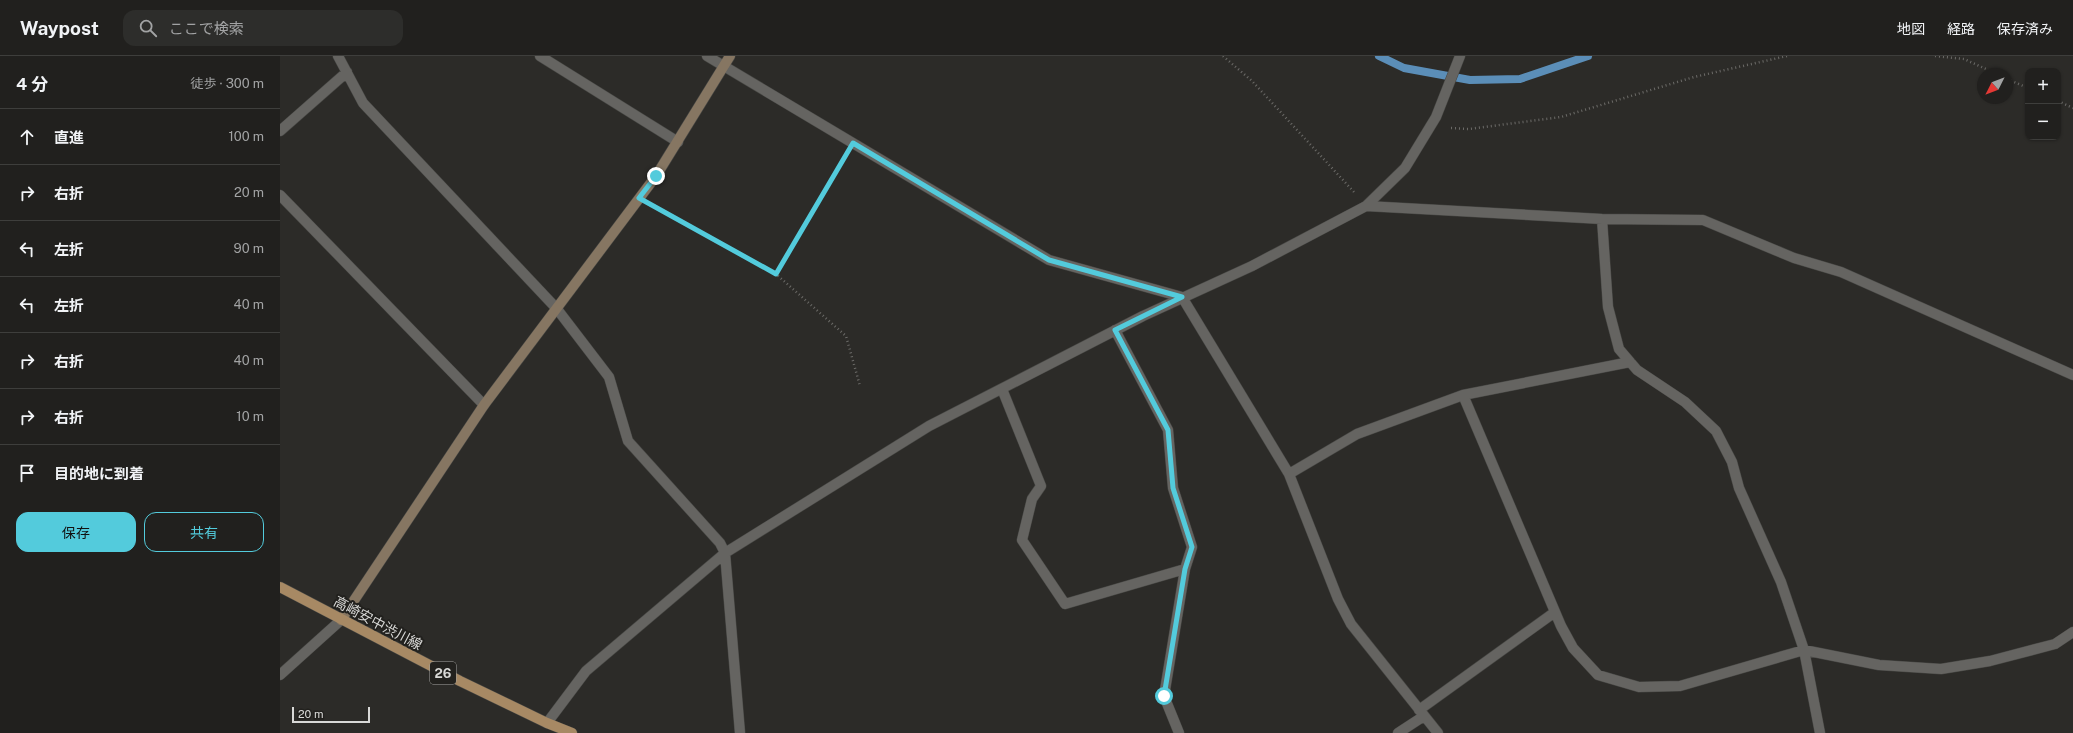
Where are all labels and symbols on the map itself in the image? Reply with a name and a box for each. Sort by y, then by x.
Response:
north arrow [1977,68,2013,104]
route end [647,167,665,185]
street label: 高崎安中渋川線 [331,593,425,653]
road number: 26 [430,662,456,684]
route start [1155,687,1173,705]
scale bar [292,705,370,724]

